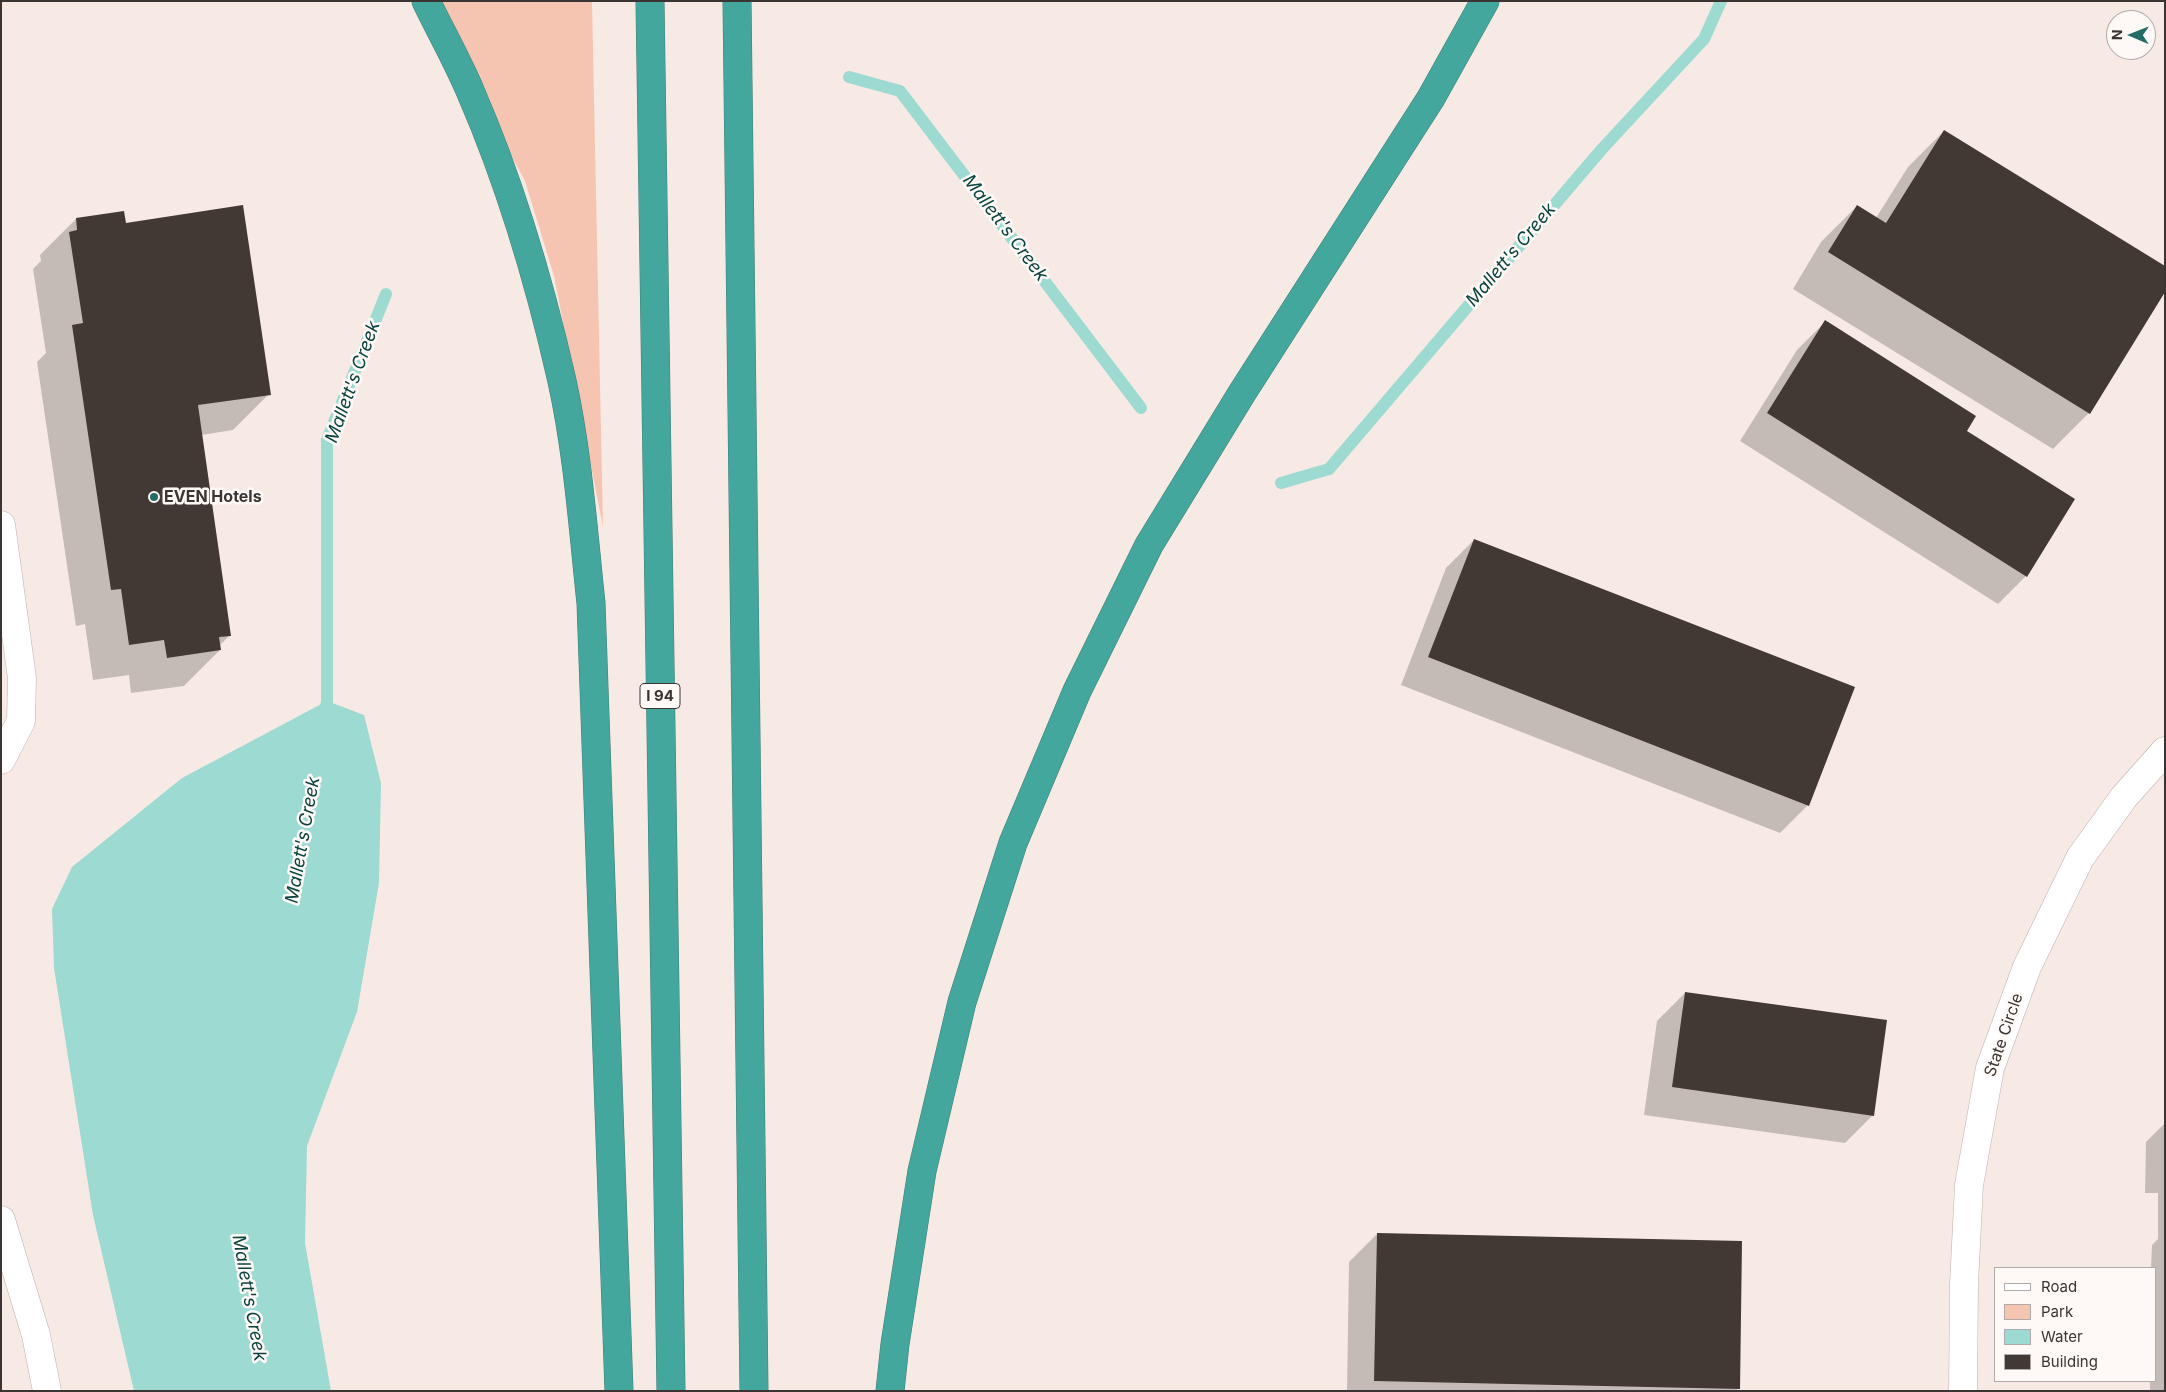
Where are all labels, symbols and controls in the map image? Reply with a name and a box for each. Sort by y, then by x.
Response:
north arrow [2106,10,2156,60]
text: N [2108,29,2125,40]
water label: Mallett's Creek [958,170,1052,286]
water label: Mallett's Creek [1462,199,1560,311]
water label: Mallett's Creek [321,318,385,446]
place label: EVEN Hotels [164,487,262,507]
marker: EVEN Hotels [148,491,160,503]
road number: I 94 [640,684,680,708]
water label: Mallett's Creek [281,775,325,905]
street label: State Circle [1981,991,2027,1079]
water label: Mallett's Creek [227,1233,271,1363]
legend [1994,1267,2156,1382]
text: Road [2041,1277,2077,1296]
text: Park [2041,1302,2073,1321]
text: Water [2041,1327,2083,1346]
text: Building [2041,1352,2098,1371]

